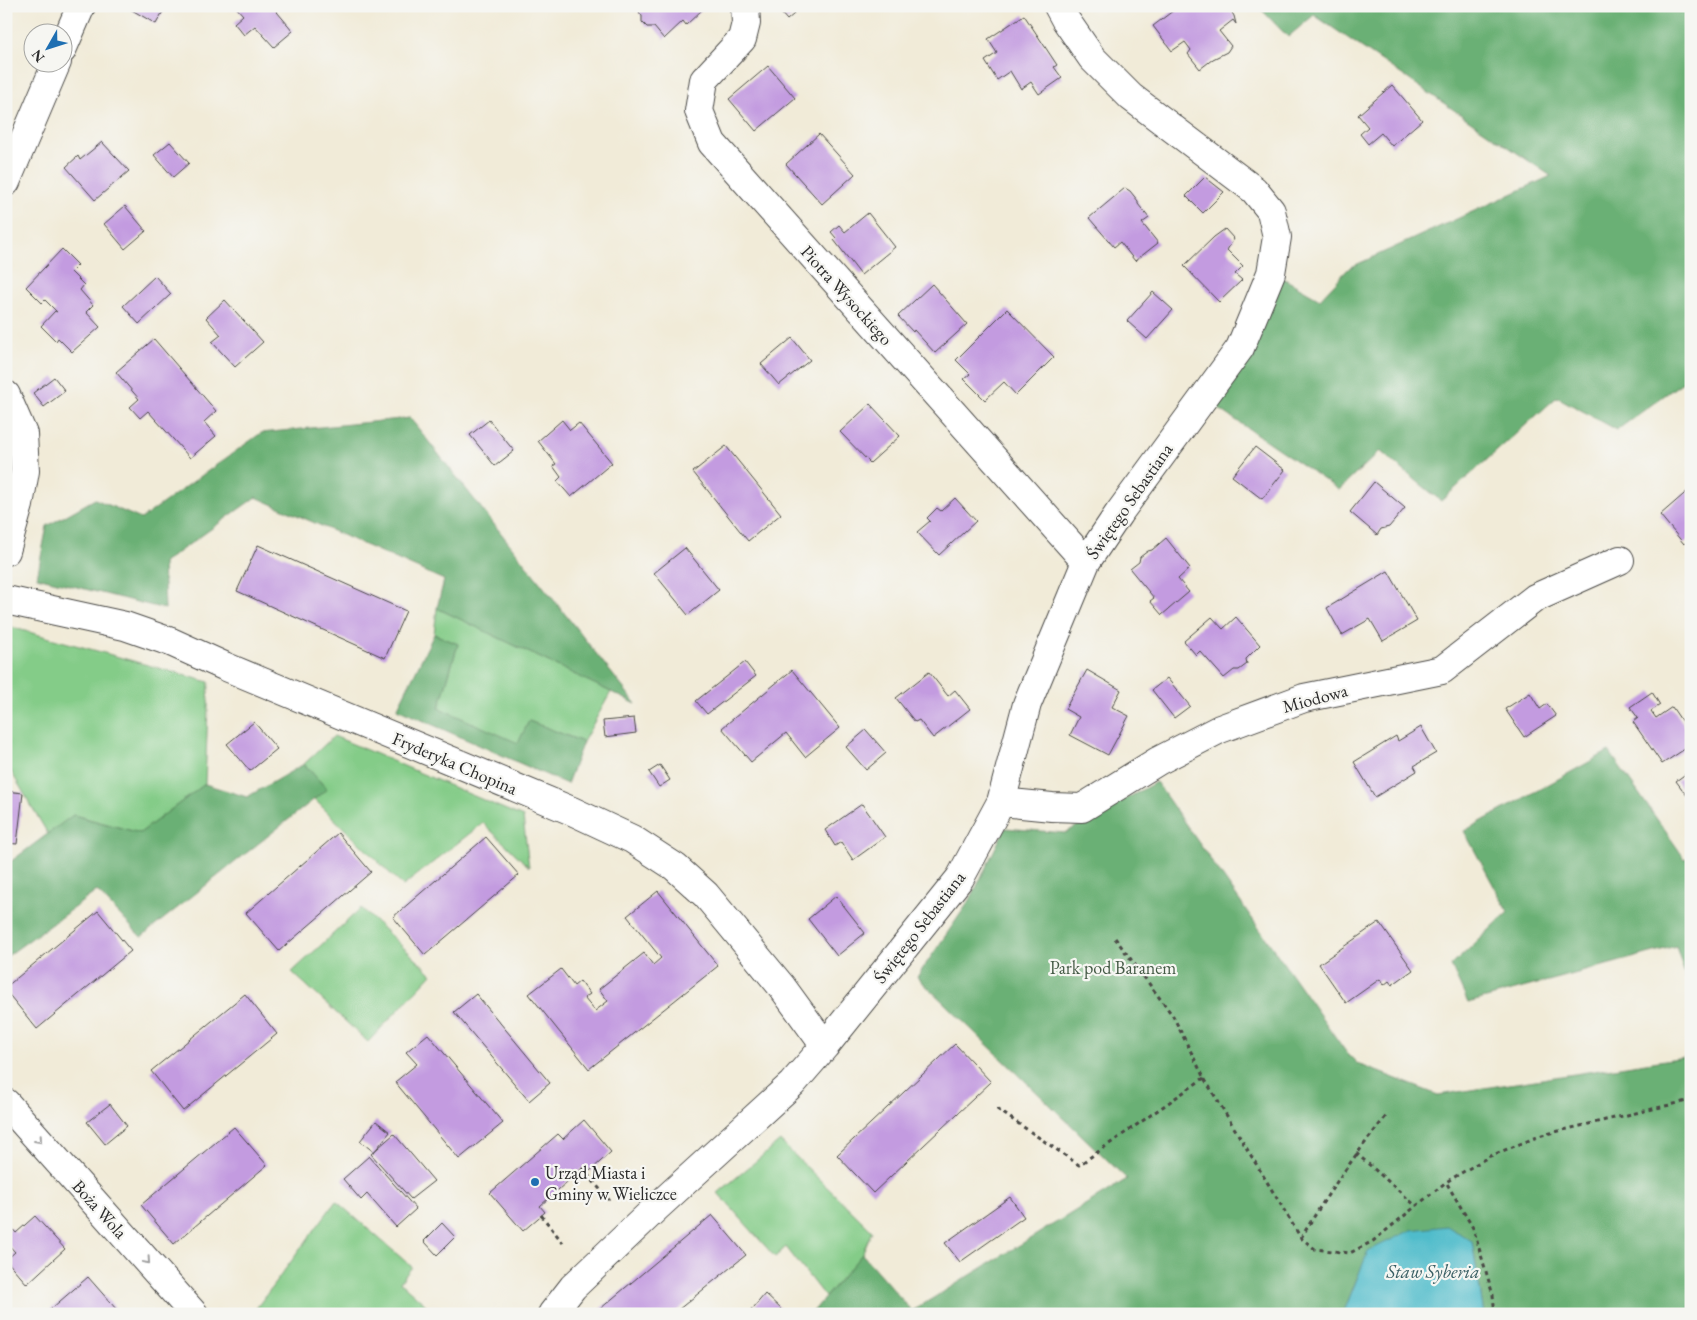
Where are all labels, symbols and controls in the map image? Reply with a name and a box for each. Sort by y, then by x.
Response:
north arrow [22,22,72,72]
text: N [27,46,48,66]
street label: Piotra Wysockiego [796,240,898,350]
street label: Świętego Sebastiana [1081,438,1178,563]
street label: Miodowa [1280,678,1351,718]
street label: Fryderyka Chopina [389,726,522,800]
street label: Świętego Sebastiana [868,866,971,988]
park label: Park pod Baranem [1050,956,1176,979]
one-way arrow [33,1134,41,1143]
place label: Urząd Miasta i Gminy w Wieliczce [545,1161,677,1205]
street label: Boża Wola [67,1175,133,1244]
marker: Urząd Miasta i Gminy w Wieliczce [529,1176,541,1188]
one-way arrow [141,1256,150,1265]
water label: Staw Syberia [1385,1259,1480,1284]

